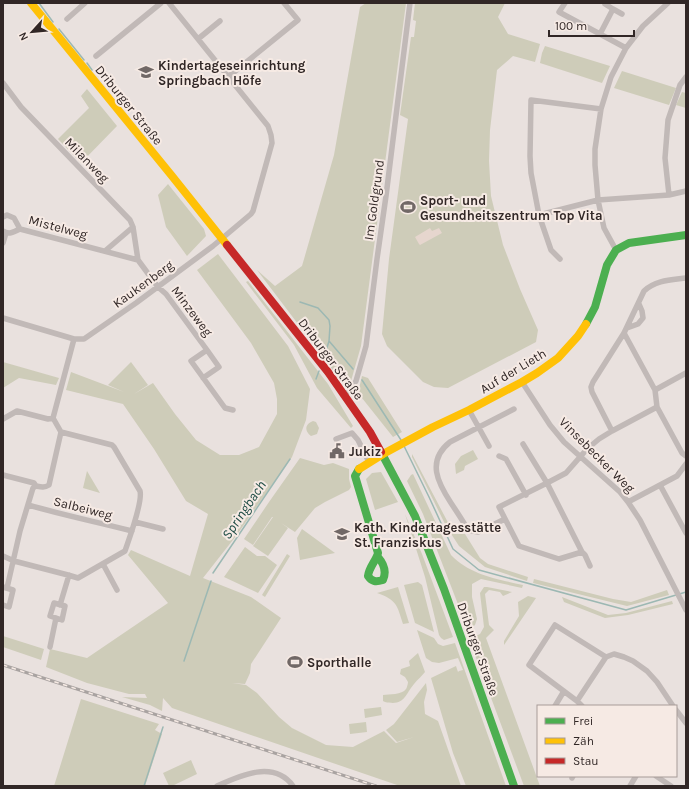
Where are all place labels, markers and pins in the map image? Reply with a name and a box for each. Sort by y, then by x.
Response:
place label: Kindertageseinrichtung Springbach Höfe [158,58,306,88]
school or university icon: Kindertageseinrichtung Springbach Höfe [137,63,155,81]
place label: Sport- und Gesundheitszentrum Top Vita [420,193,603,223]
sports icon: Sport- und Gesundheitszentrum Top Vita [399,198,417,216]
public building icon: Jukiz [328,442,346,460]
place label: Jukiz [349,444,381,459]
place label: Kath. Kindertagesstätte St. Franziskus [354,520,501,550]
school or university icon: Kath. Kindertagesstätte St. Franziskus [333,525,351,543]
sports icon: Sporthalle [286,653,304,671]
place label: Sporthalle [307,655,371,670]

